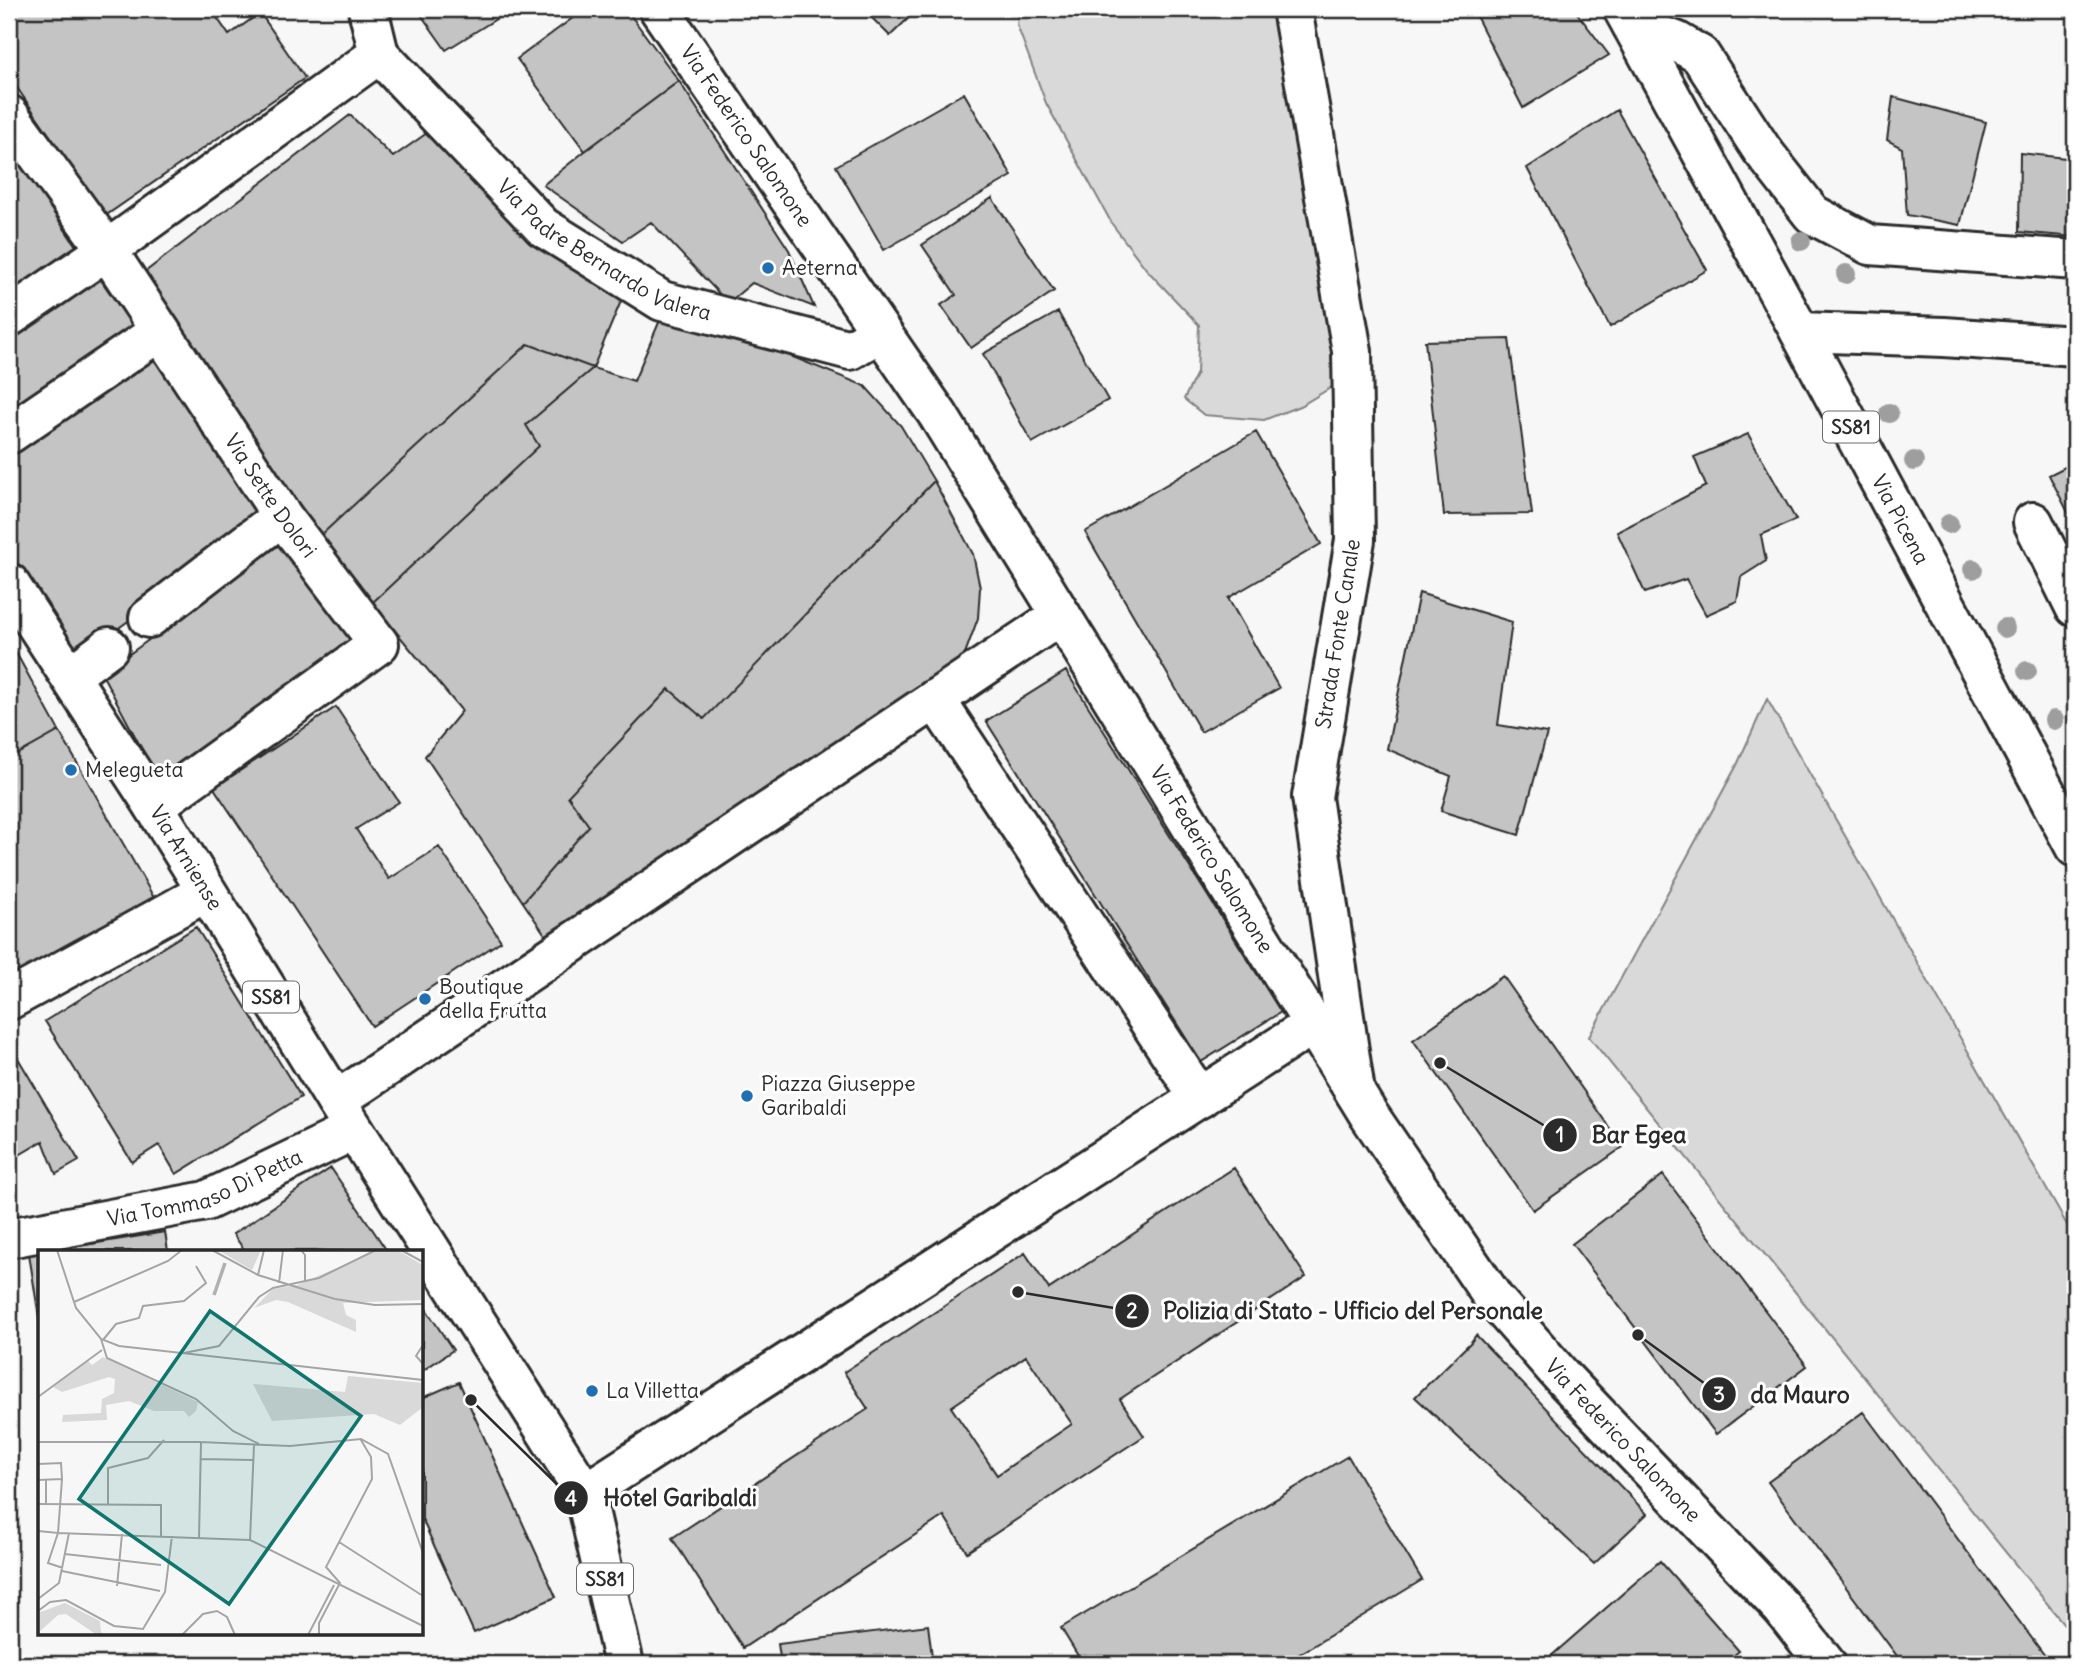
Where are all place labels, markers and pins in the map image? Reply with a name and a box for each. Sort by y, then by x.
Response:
place label: Aeterna [782,254,858,281]
marker: Aeterna [760,260,776,276]
place label: Melegueta [85,756,184,783]
marker: Melegueta [63,762,79,778]
place label: Boutique della Frutta [439,973,547,1024]
marker: Boutique della Frutta [417,991,433,1007]
place label: Piazza Giuseppe Garibaldi [761,1070,916,1121]
marker: Piazza Giuseppe Garibaldi [739,1088,755,1104]
callout: Bar Egea [1543,1113,1701,1157]
callout: Polizia di Stato - Ufficio del Personale [1114,1289,1557,1333]
callout: da Mauro [1701,1372,1864,1416]
place label: La Villetta [606,1377,699,1404]
marker: La Villetta [584,1383,600,1399]
callout: Hotel Garibaldi [554,1476,771,1520]

